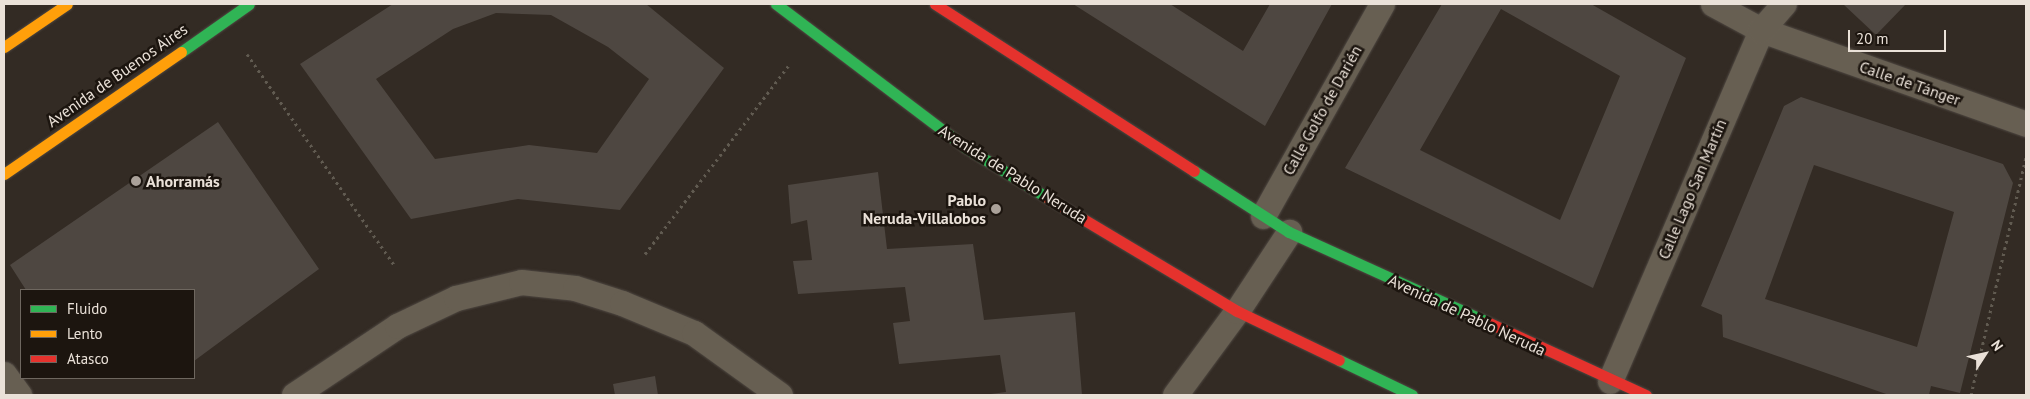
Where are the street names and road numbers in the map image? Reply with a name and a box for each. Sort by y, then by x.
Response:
street label: Avenida de Buenos Aires [43,19,191,131]
street label: Calle Golfo de Darién [1278,42,1366,178]
street label: Calle de Tánger [1857,57,1963,109]
street label: Calle Lago San Martín [1654,116,1730,262]
street label: Avenida de Pablo Neruda [935,120,1091,228]
street label: Avenida de Pablo Neruda [1385,270,1549,360]

